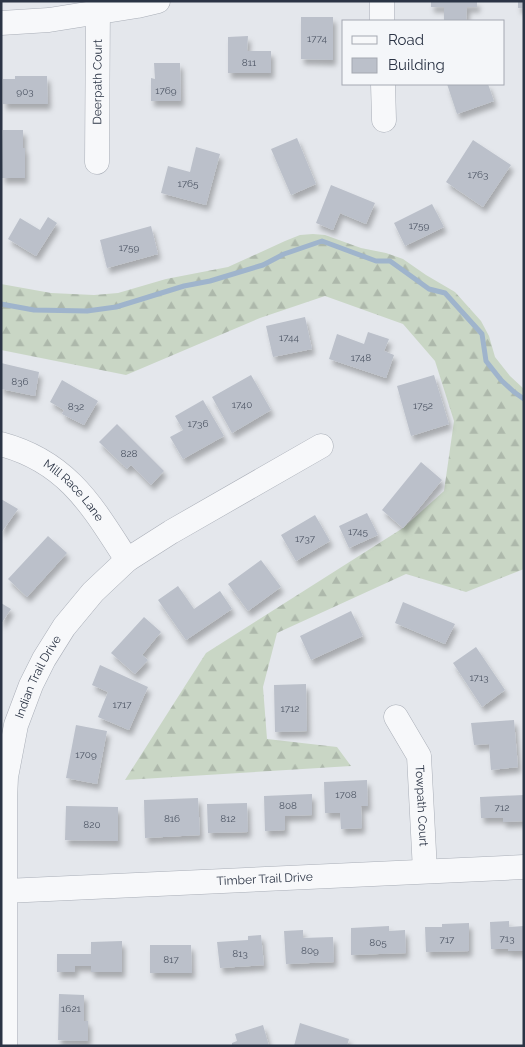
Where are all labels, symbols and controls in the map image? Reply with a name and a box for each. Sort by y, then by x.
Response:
legend [342,20,505,85]
text: Road [388,31,424,49]
house number: 1774 [307,33,327,44]
street label: Deerpath Court [90,39,105,125]
text: Building [388,56,445,74]
house number: 811 [242,57,257,68]
house number: 1769 [155,85,177,96]
house number: 903 [16,86,34,97]
house number: 1763 [468,169,488,180]
house number: 1765 [177,178,199,189]
house number: 1759 [409,220,430,231]
house number: 1759 [119,242,140,253]
house number: 1744 [279,332,300,343]
house number: 1748 [351,352,371,363]
house number: 836 [11,376,29,387]
house number: 1740 [232,399,252,410]
house number: 1752 [413,400,433,411]
house number: 832 [68,401,84,412]
house number: 1736 [188,418,208,429]
house number: 828 [120,448,138,459]
street label: Mill Race Lane [41,457,107,524]
house number: 1745 [348,526,369,537]
house number: 1737 [295,533,316,544]
street label: Indian Trail Drive [12,633,64,720]
house number: 1713 [469,672,489,683]
house number: 1717 [112,699,132,710]
house number: 1712 [280,703,300,714]
house number: 1709 [75,749,97,760]
street label: Towpath Court [412,765,431,847]
house number: 1708 [335,789,357,800]
house number: 808 [279,800,297,811]
house number: 712 [495,802,509,813]
house number: 816 [164,813,180,824]
house number: 812 [220,813,236,824]
house number: 820 [83,819,101,830]
street label: Timber Trail Drive [216,870,313,888]
house number: 713 [500,933,514,944]
house number: 717 [440,934,455,945]
house number: 805 [369,937,387,948]
house number: 809 [301,945,319,956]
house number: 813 [232,948,248,959]
house number: 817 [163,954,179,965]
house number: 1621 [61,1003,82,1014]

